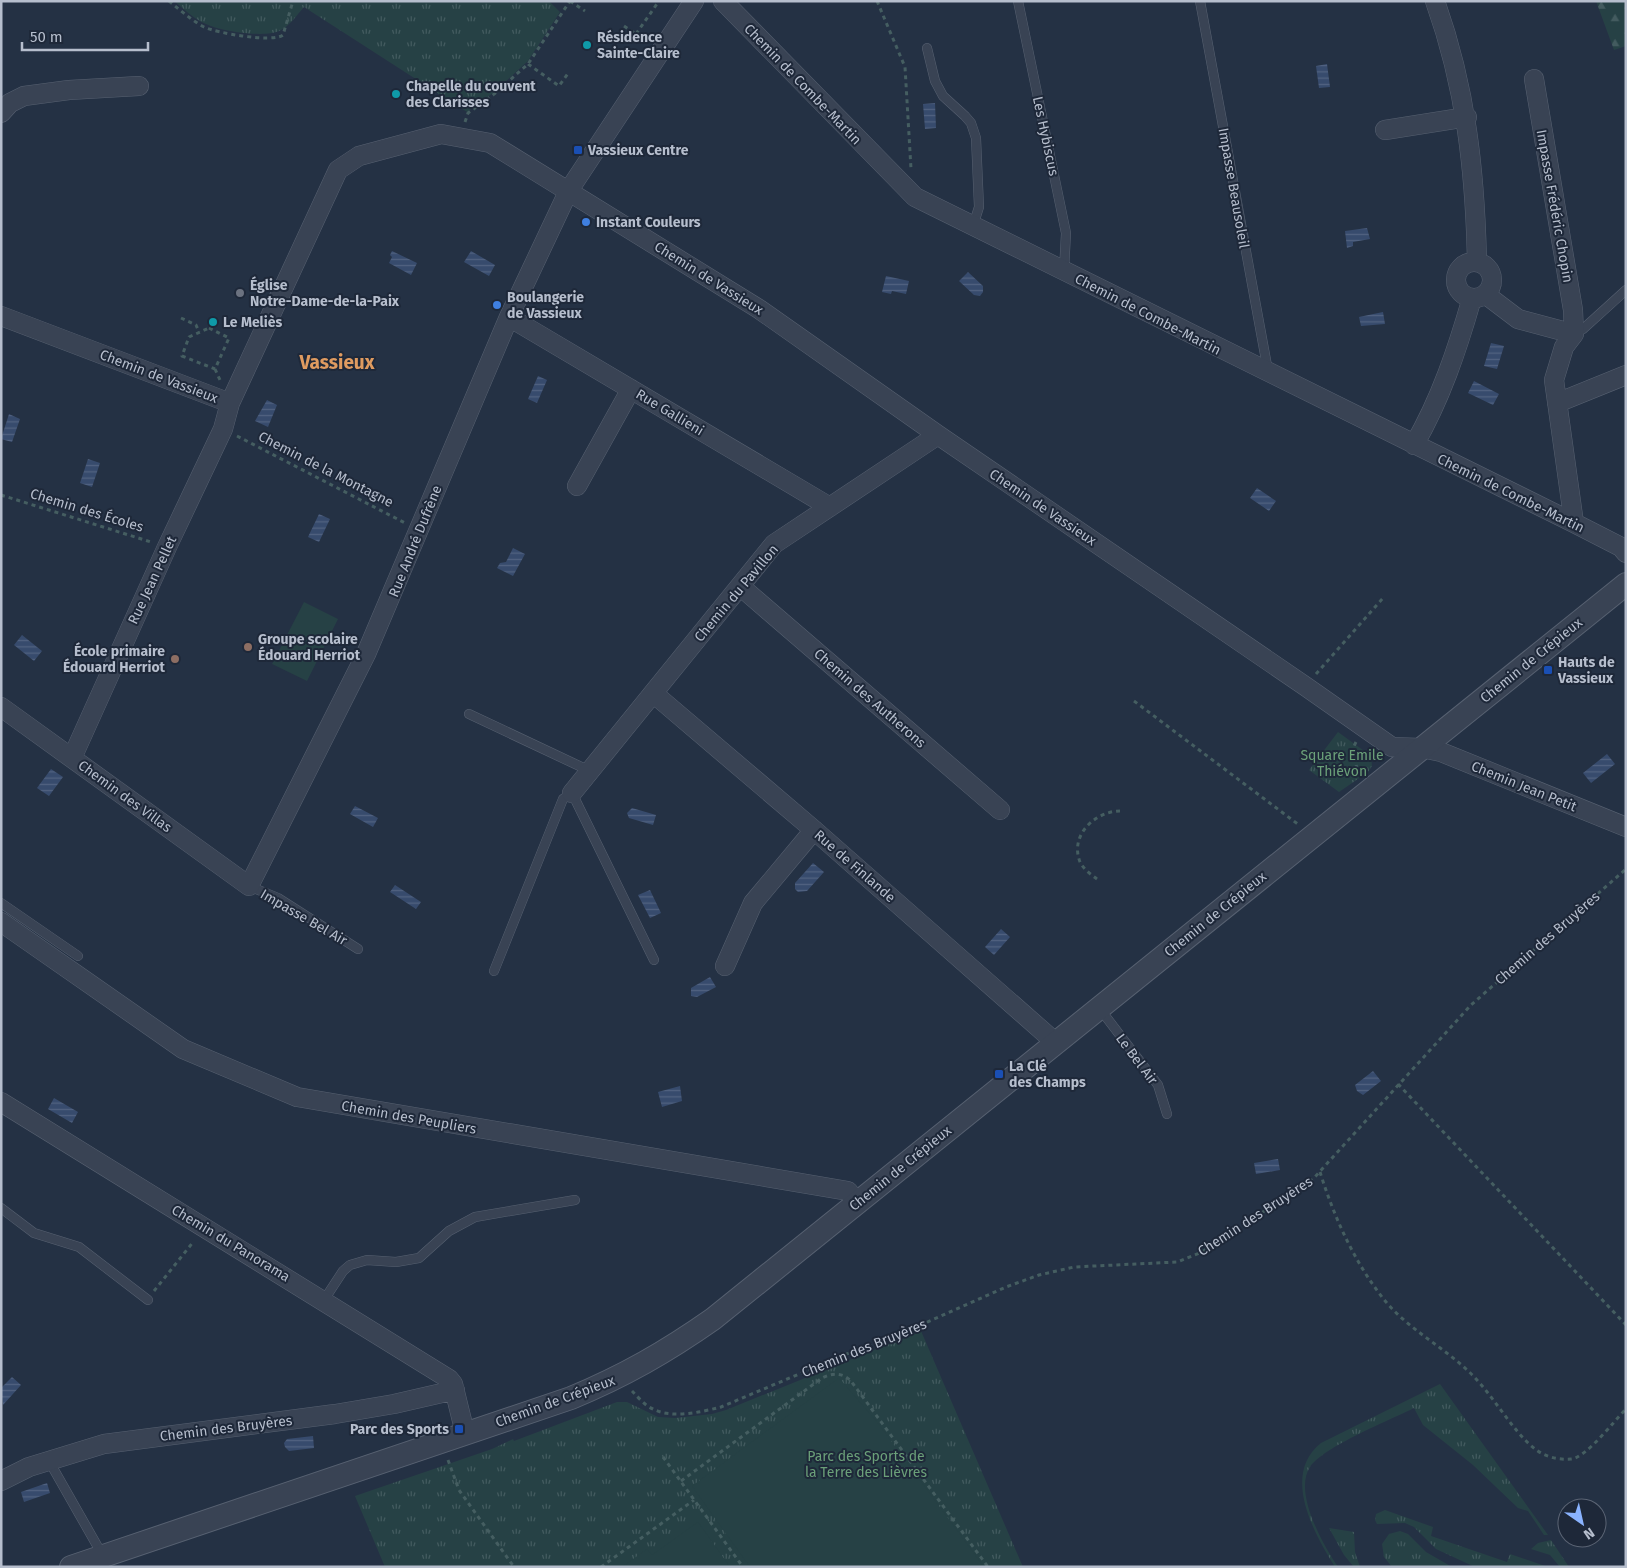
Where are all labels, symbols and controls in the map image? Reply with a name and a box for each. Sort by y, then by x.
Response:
scale bar [22,20,149,52]
street label: Chemin de Combe-Martin [740,20,865,148]
text: 50 m [30,28,63,46]
place label: Résidence Sainte-Claire [597,29,680,62]
marker: Résidence Sainte-Claire [581,39,593,51]
place label: Chapelle du couvent des Clarisses [406,78,536,111]
marker: Chapelle du couvent des Clarisses [390,88,402,100]
street label: Les Hybiscus [1029,95,1062,178]
street label: Impasse Beausoleil [1215,126,1252,250]
street label: Impasse Frédéric Chopin [1533,128,1576,284]
place label: Vassieux Centre [587,142,689,159]
marker: Vassieux Centre [572,144,584,156]
place label: Instant Couleurs [596,214,701,231]
marker: Instant Couleurs [580,216,592,228]
street label: Chemin de Vassieux [651,238,767,319]
street label: Chemin de Combe-Martin [1072,270,1224,359]
place label: Église Notre-Dame-de-la-Paix [250,276,400,310]
marker: Église Notre-Dame-de-la-Paix [234,287,246,299]
place label: Boulangerie de Vassieux [507,289,584,322]
marker: Boulangerie de Vassieux [491,299,503,311]
place label: Le Meliès [223,314,282,331]
marker: Le Meliès [207,316,219,328]
street label: Chemin de Vassieux [97,346,221,407]
district label: Vassieux [299,351,375,374]
street label: Rue Gallieni [633,386,707,439]
street label: Chemin de la Montagne [255,428,396,511]
street label: Chemin de Combe-Martin [1434,450,1587,536]
street label: Chemin de Vassieux [986,465,1100,550]
street label: Rue André Dufrène [385,483,446,600]
street label: Chemin des Écoles [28,484,146,536]
street label: Rue Jean Pellet [125,533,181,627]
street label: Chemin du Pavillon [691,541,782,645]
street label: Chemin de Crépieux [1477,614,1586,707]
place label: Groupe scolaire Édouard Herriot [258,631,361,664]
marker: Groupe scolaire Édouard Herriot [242,641,254,653]
place label: École primaire Édouard Herriot [63,642,166,676]
street label: Chemin des Autherons [810,645,929,752]
marker: École primaire Édouard Herriot [169,653,181,665]
place label: Hauts de Vassieux [1557,654,1615,687]
marker: Hauts de Vassieux [1542,664,1554,676]
park label: Square Emile Thiévon [1300,747,1384,780]
street label: Chemin des Villas [75,757,175,836]
street label: Chemin Jean Petit [1469,758,1580,816]
street label: Rue de Finlande [811,826,899,906]
street label: Chemin de Crépieux [1161,868,1270,961]
street label: Impasse Bel Air [257,886,351,949]
street label: Chemin des Bruyères [1491,888,1604,989]
street label: Le Bel Air [1112,1031,1162,1089]
place label: La Clé des Champs [1009,1058,1086,1091]
marker: La Clé des Champs [993,1068,1005,1080]
street label: Chemin des Peupliers [340,1097,478,1138]
street label: Chemin de Crépieux [846,1122,955,1215]
street label: Chemin des Bruyères [1195,1173,1316,1260]
street label: Chemin du Panorama [168,1201,293,1286]
street label: Chemin des Bruyères [799,1315,930,1381]
street label: Chemin de Crépieux [493,1372,618,1431]
street label: Chemin des Bruyères [159,1412,294,1445]
place label: Parc des Sports [350,1421,449,1438]
marker: Parc des Sports [453,1423,465,1435]
park label: Parc des Sports de la Terre des Lièvres [805,1448,927,1481]
north arrow [1557,1498,1607,1548]
text: N [1580,1524,1598,1543]

